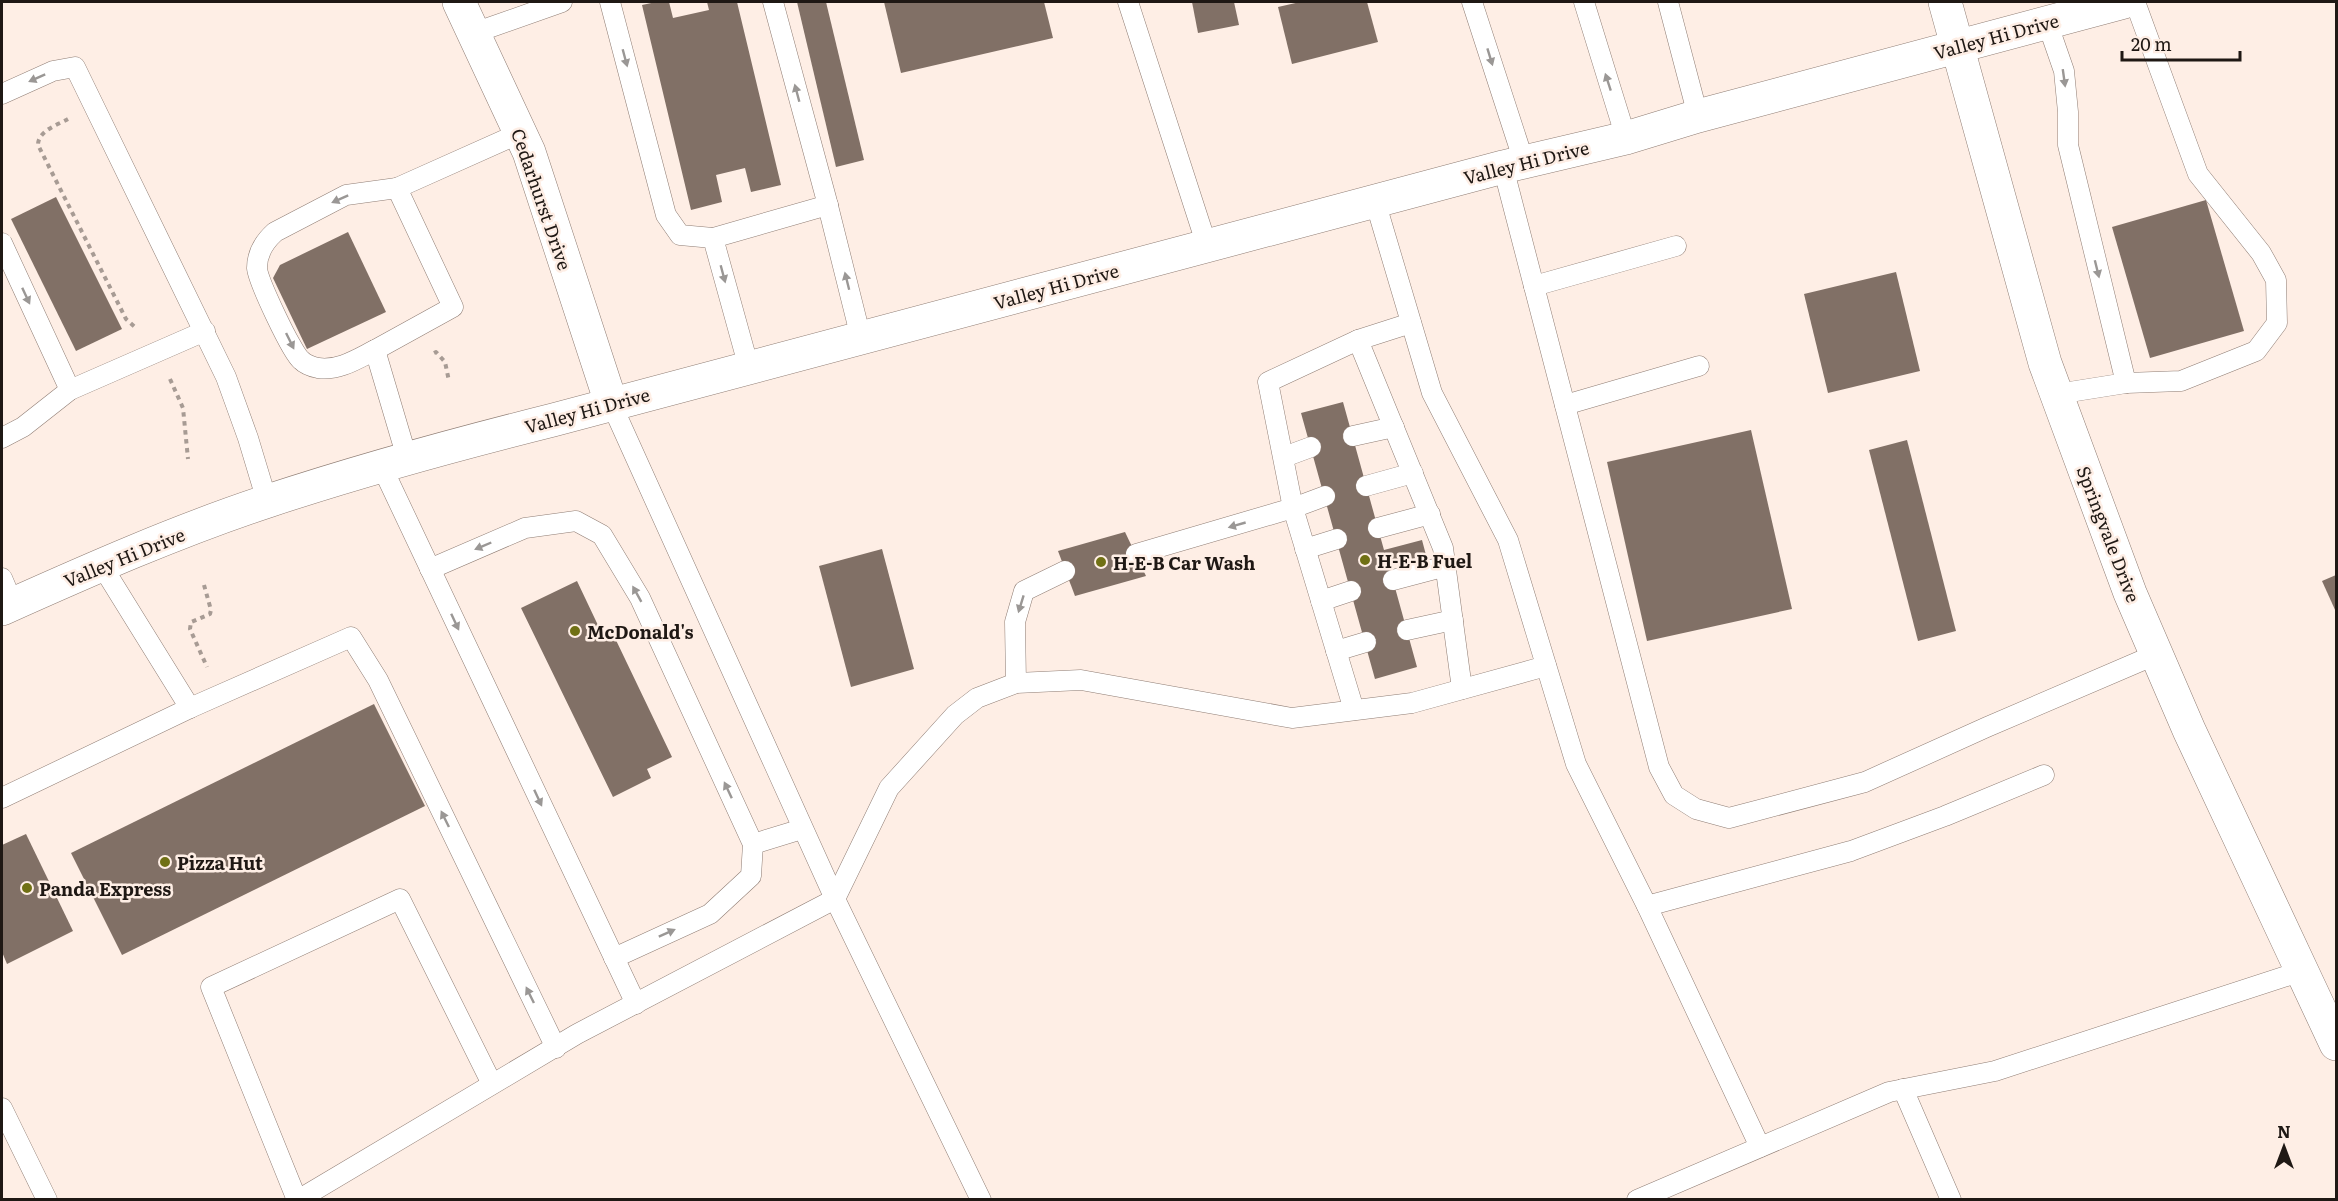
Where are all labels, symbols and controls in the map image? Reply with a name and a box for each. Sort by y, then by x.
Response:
street label: Valley Hi Drive [1930,6,2062,66]
scale bar [2122,24,2240,62]
text: 20 m [2131,30,2172,57]
one-way arrow [1485,48,1495,66]
one-way arrow [620,49,630,67]
one-way arrow [2060,69,2069,88]
one-way arrow [28,73,46,83]
one-way arrow [1603,73,1613,91]
one-way arrow [792,83,802,102]
street label: Cedarhurst Drive [505,125,579,273]
street label: Valley Hi Drive [1460,133,1592,191]
one-way arrow [332,194,349,203]
street label: Valley Hi Drive [990,256,1122,316]
one-way arrow [2093,260,2103,278]
one-way arrow [719,265,728,283]
one-way arrow [841,272,851,291]
one-way arrow [22,288,31,305]
one-way arrow [285,333,294,350]
street label: Valley Hi Drive [521,380,653,440]
street label: Springvale Drive [2071,462,2147,606]
street label: Valley Hi Drive [59,520,189,594]
one-way arrow [1228,521,1246,530]
one-way arrow [474,541,492,551]
place label: H-E-B Fuel [1377,547,1473,574]
place label: H-E-B Car Wash [1113,549,1256,576]
marker: H-E-B Fuel [1358,553,1372,567]
marker: H-E-B Car Wash [1094,555,1108,569]
one-way arrow [632,585,642,602]
one-way arrow [1016,595,1025,613]
one-way arrow [450,613,459,630]
place label: McDonald's [587,618,693,645]
marker: McDonald's [568,624,582,638]
one-way arrow [723,781,732,798]
one-way arrow [534,790,543,807]
one-way arrow [441,811,450,828]
place label: Pizza Hut [177,849,263,876]
marker: Pizza Hut [158,855,172,869]
place label: Panda Express [39,875,171,902]
marker: Panda Express [20,881,34,895]
one-way arrow [658,928,676,938]
one-way arrow [526,986,535,1003]
north arrow [2254,1117,2314,1177]
text: N [2277,1119,2291,1143]

